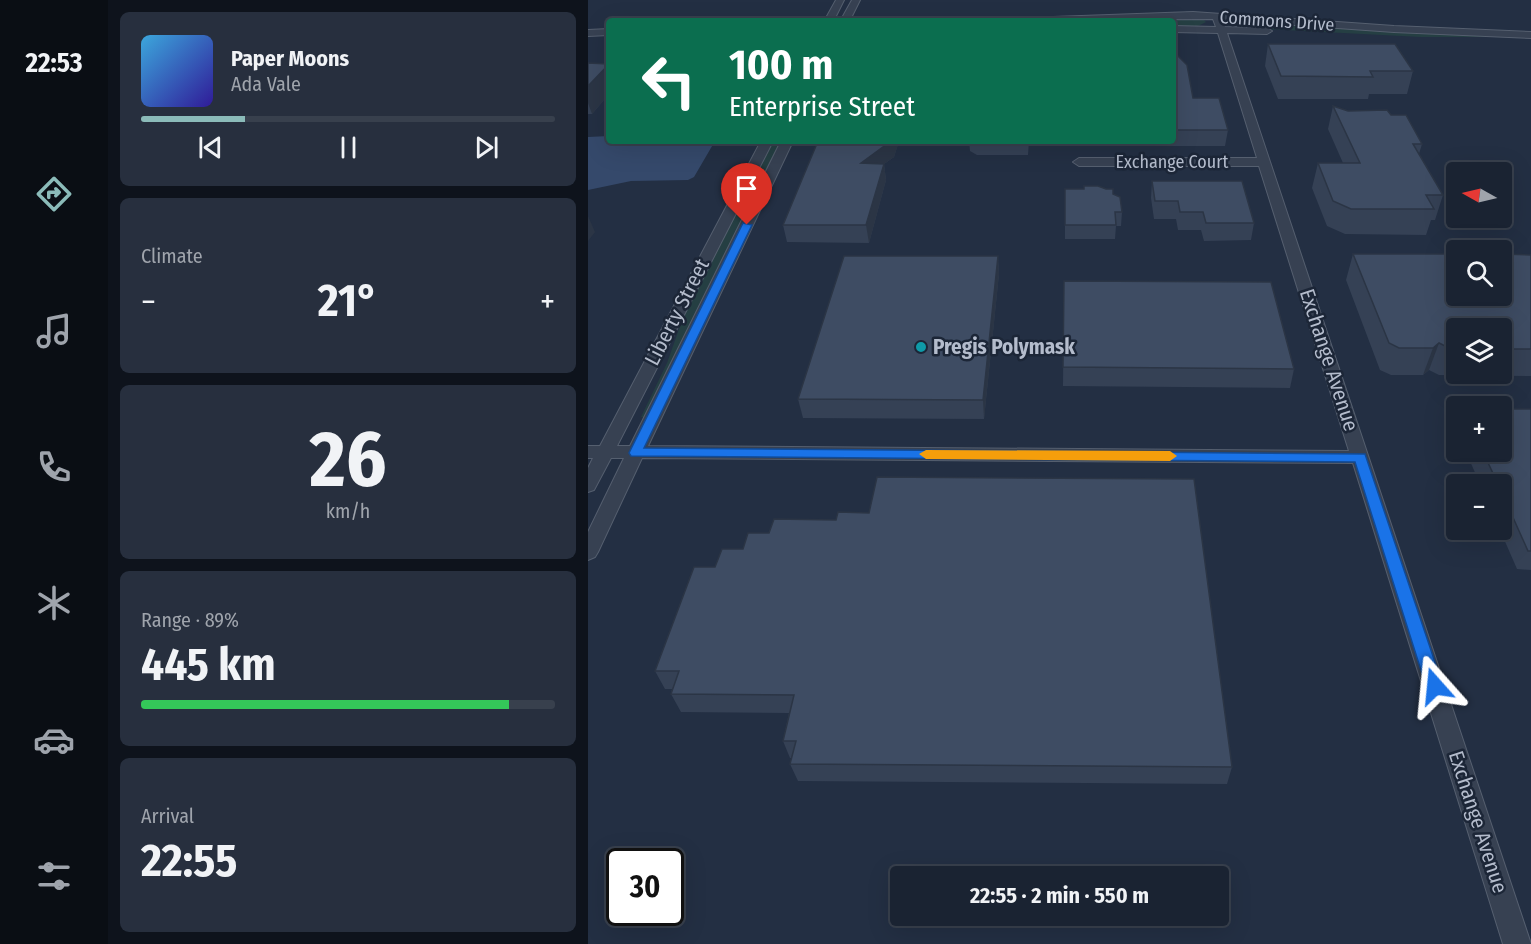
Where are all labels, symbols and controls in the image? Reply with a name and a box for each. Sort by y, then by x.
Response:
street label: Commons Drive [1219,6,1335,36]
text: 100 m [729,40,833,90]
icon: left [630,42,708,120]
text: Paper Moons [231,45,349,72]
text: 22:53 [25,47,83,79]
text: Ada Vale [231,72,301,96]
text: Enterprise Street [729,91,915,123]
icon: previous [194,131,227,164]
icon: pause [332,131,365,164]
icon: next [470,131,503,164]
street label: Exchange Court [1116,151,1229,173]
north arrow [1446,162,1512,228]
map controls [1446,162,1512,540]
pin [721,163,772,225]
icon: arrive [730,172,763,205]
icon: directions [33,173,75,215]
button: search [1446,240,1512,306]
text: Climate [141,244,203,268]
street label: Liberty Street [639,254,715,370]
text: 21° [318,274,378,328]
text: − [141,282,156,322]
text: + [540,282,555,322]
street label: Exchange Avenue [1294,286,1364,434]
icon: music [33,310,75,352]
button: layers [1446,318,1512,384]
place label: Pregis Polymask [933,334,1075,360]
marker: Pregis Polymask [914,340,928,354]
button: + [1446,396,1512,462]
text: 26 [310,413,386,507]
icon: phone [33,446,75,488]
button: − [1446,474,1512,540]
text: km/h [326,499,370,523]
icon: climate [33,582,75,624]
text: Range · 89% [141,608,239,632]
text: 445 km [141,638,276,692]
position arrow [1403,654,1467,718]
icon: car [33,719,75,761]
street label: Exchange Avenue [1443,748,1513,896]
text: Arrival [141,804,194,828]
text: 22:55 [141,834,237,888]
speed limit sign: 30 [606,848,684,926]
icon: filters [33,855,75,897]
text: 22:55 · 2 min · 550 m [970,882,1149,909]

